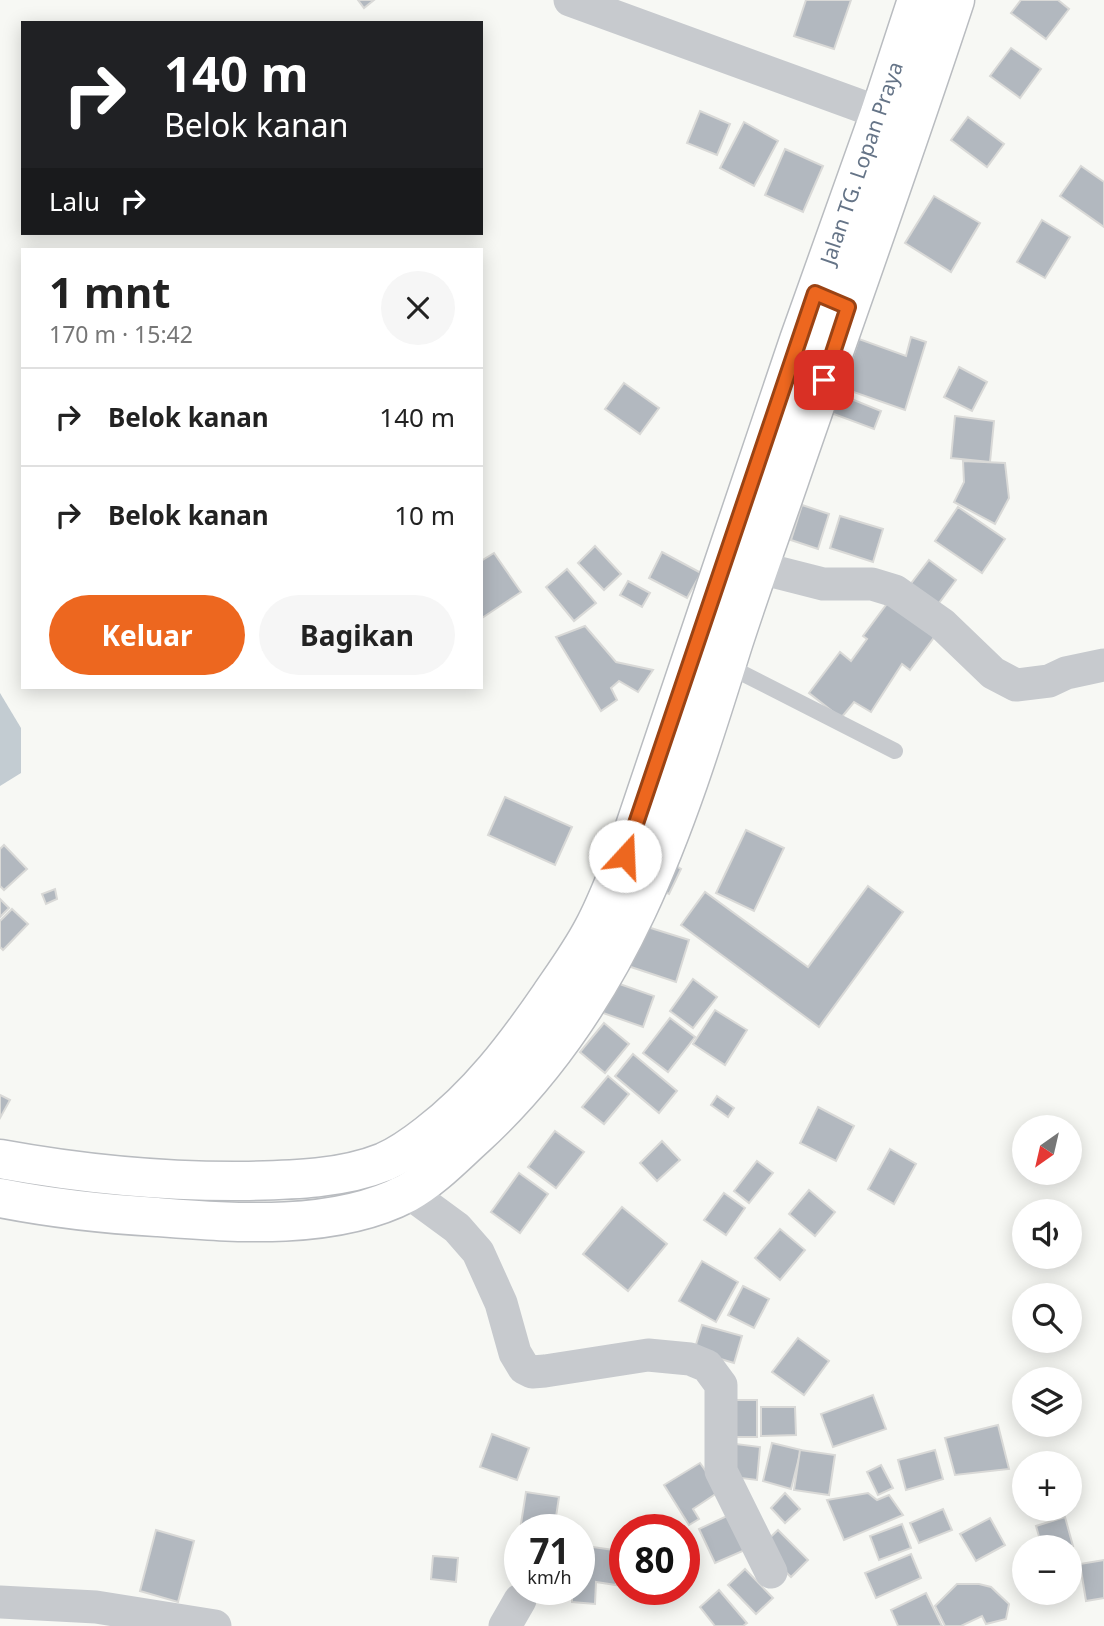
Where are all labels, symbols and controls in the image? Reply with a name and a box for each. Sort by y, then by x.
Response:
text: 140 m [164,40,309,106]
icon: right [49,49,140,140]
street label: Jalan TG. Lopan Praya [812,58,909,270]
text: Belok kanan [164,103,348,146]
icon: right [114,182,152,220]
text: Lalu [49,183,100,219]
text: 1 mnt [49,263,170,320]
button: close [381,271,455,345]
text: 170 m · 15:42 [49,318,193,350]
pin [794,350,854,410]
icon: arrive [805,361,843,399]
icon: right [49,398,87,436]
text: Belok kanan [108,399,269,435]
text: 140 m [379,399,455,435]
icon: right [49,496,87,534]
text: Belok kanan [108,497,269,533]
text: 10 m [394,497,455,533]
button: Keluar [49,595,245,675]
button: Bagikan [259,595,455,675]
position arrow [588,819,662,893]
north arrow [1012,1115,1082,1185]
map controls [1012,1115,1082,1605]
button: sound [1012,1199,1082,1269]
button: search [1012,1283,1082,1353]
button: layers [1012,1367,1082,1437]
button: + [1012,1451,1082,1521]
speed limit sign: 80 [609,1514,700,1605]
text: 71 [529,1527,570,1574]
button: − [1012,1535,1082,1605]
text: km/h [527,1565,572,1589]

